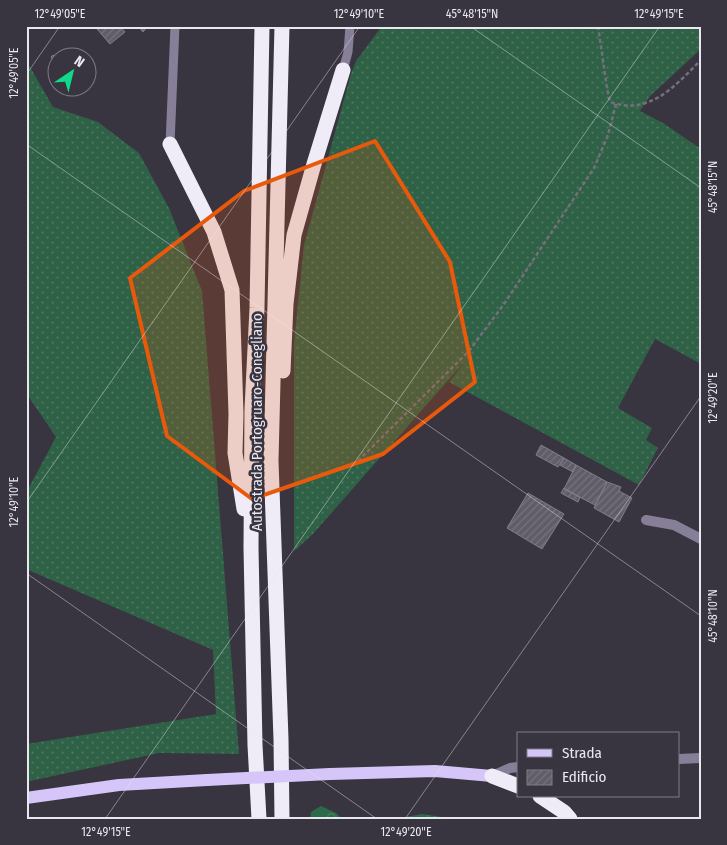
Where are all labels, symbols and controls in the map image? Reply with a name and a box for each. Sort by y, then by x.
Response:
text: 12°49'05"E [35,7,86,21]
text: 12°49'10"E [334,7,385,21]
text: 45°48'15"N [446,7,498,21]
text: 12°49'15"E [634,7,684,21]
text: 12°49'05"E [7,47,21,98]
north arrow [48,48,98,98]
text: N [71,52,87,71]
text: 45°48'15"N [706,161,720,213]
street label: Autostrada Portogruaro-Conegliano [248,313,266,531]
text: 12°49'20"E [706,372,720,424]
text: 12°49'10"E [7,476,21,527]
text: 45°48'10"N [706,589,720,643]
legend [517,732,680,798]
text: Strada [562,744,602,762]
text: Edificio [562,768,607,786]
text: 12°49'15"E [81,825,131,839]
text: 12°49'20"E [380,825,432,839]

